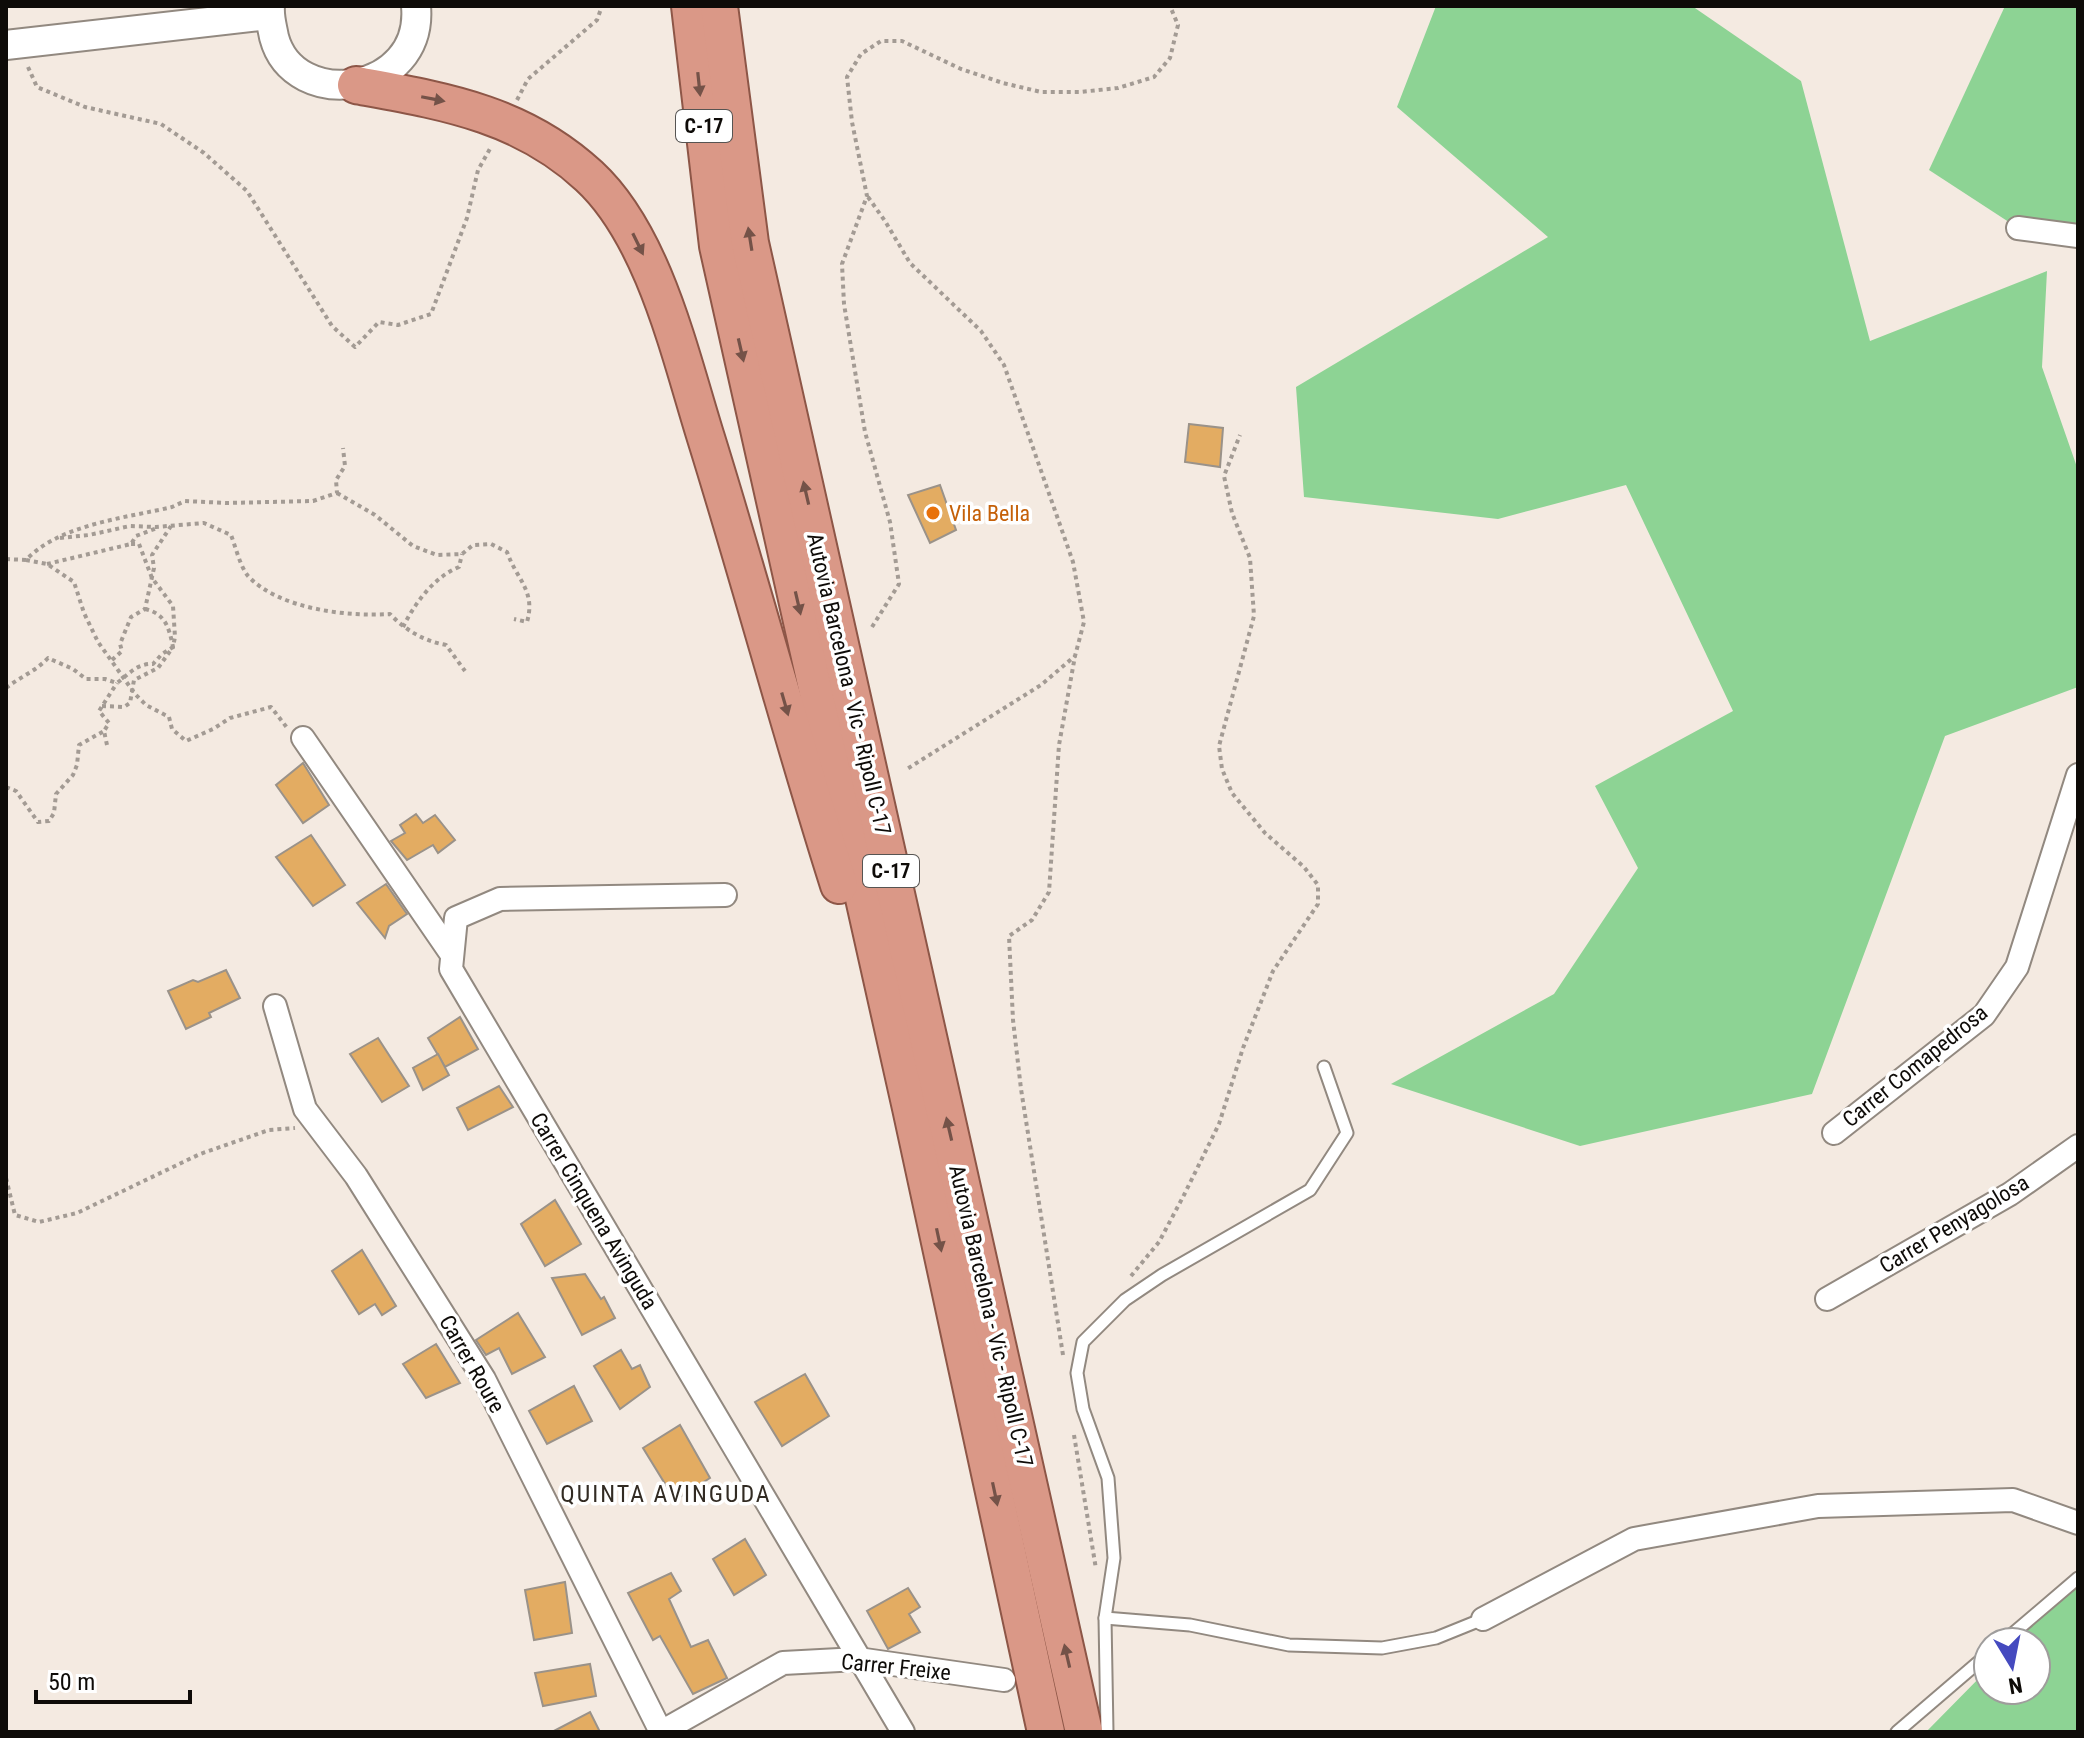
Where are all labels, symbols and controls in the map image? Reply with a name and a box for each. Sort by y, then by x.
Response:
one-way arrow [693,71,706,96]
one-way arrow [421,94,446,106]
road number: C-17 [676,110,732,142]
one-way arrow [743,226,756,251]
one-way arrow [631,232,644,255]
one-way arrow [735,337,748,362]
one-way arrow [799,480,812,505]
place label: Vila Bella [949,501,1030,526]
marker: Vila Bella [924,504,942,522]
street label: Autovia Barcelona - Vic - Ripoll C-17 [802,530,896,838]
one-way arrow [792,591,805,616]
one-way arrow [779,693,792,717]
road number: C-17 [863,855,919,887]
street label: Carrer Comapedrosa [1838,1000,1992,1132]
street label: Carrer Cinquena Avinguda [525,1108,663,1314]
one-way arrow [942,1116,955,1141]
street label: Autovia Barcelona - Vic - Ripoll C-17 [944,1162,1038,1470]
street label: Carrer Penyagolosa [1875,1170,2033,1278]
one-way arrow [933,1228,946,1253]
street label: Carrer Roure [434,1311,510,1417]
district label: QUINTA AVINGUDA [560,1480,772,1508]
one-way arrow [989,1482,1001,1507]
north arrow [1972,1626,2052,1706]
one-way arrow [1060,1643,1073,1668]
street label: Carrer Freixe [840,1649,952,1685]
scale bar [36,1654,190,1704]
text: 50 m [48,1668,95,1696]
text: N [2007,1672,2024,1699]

